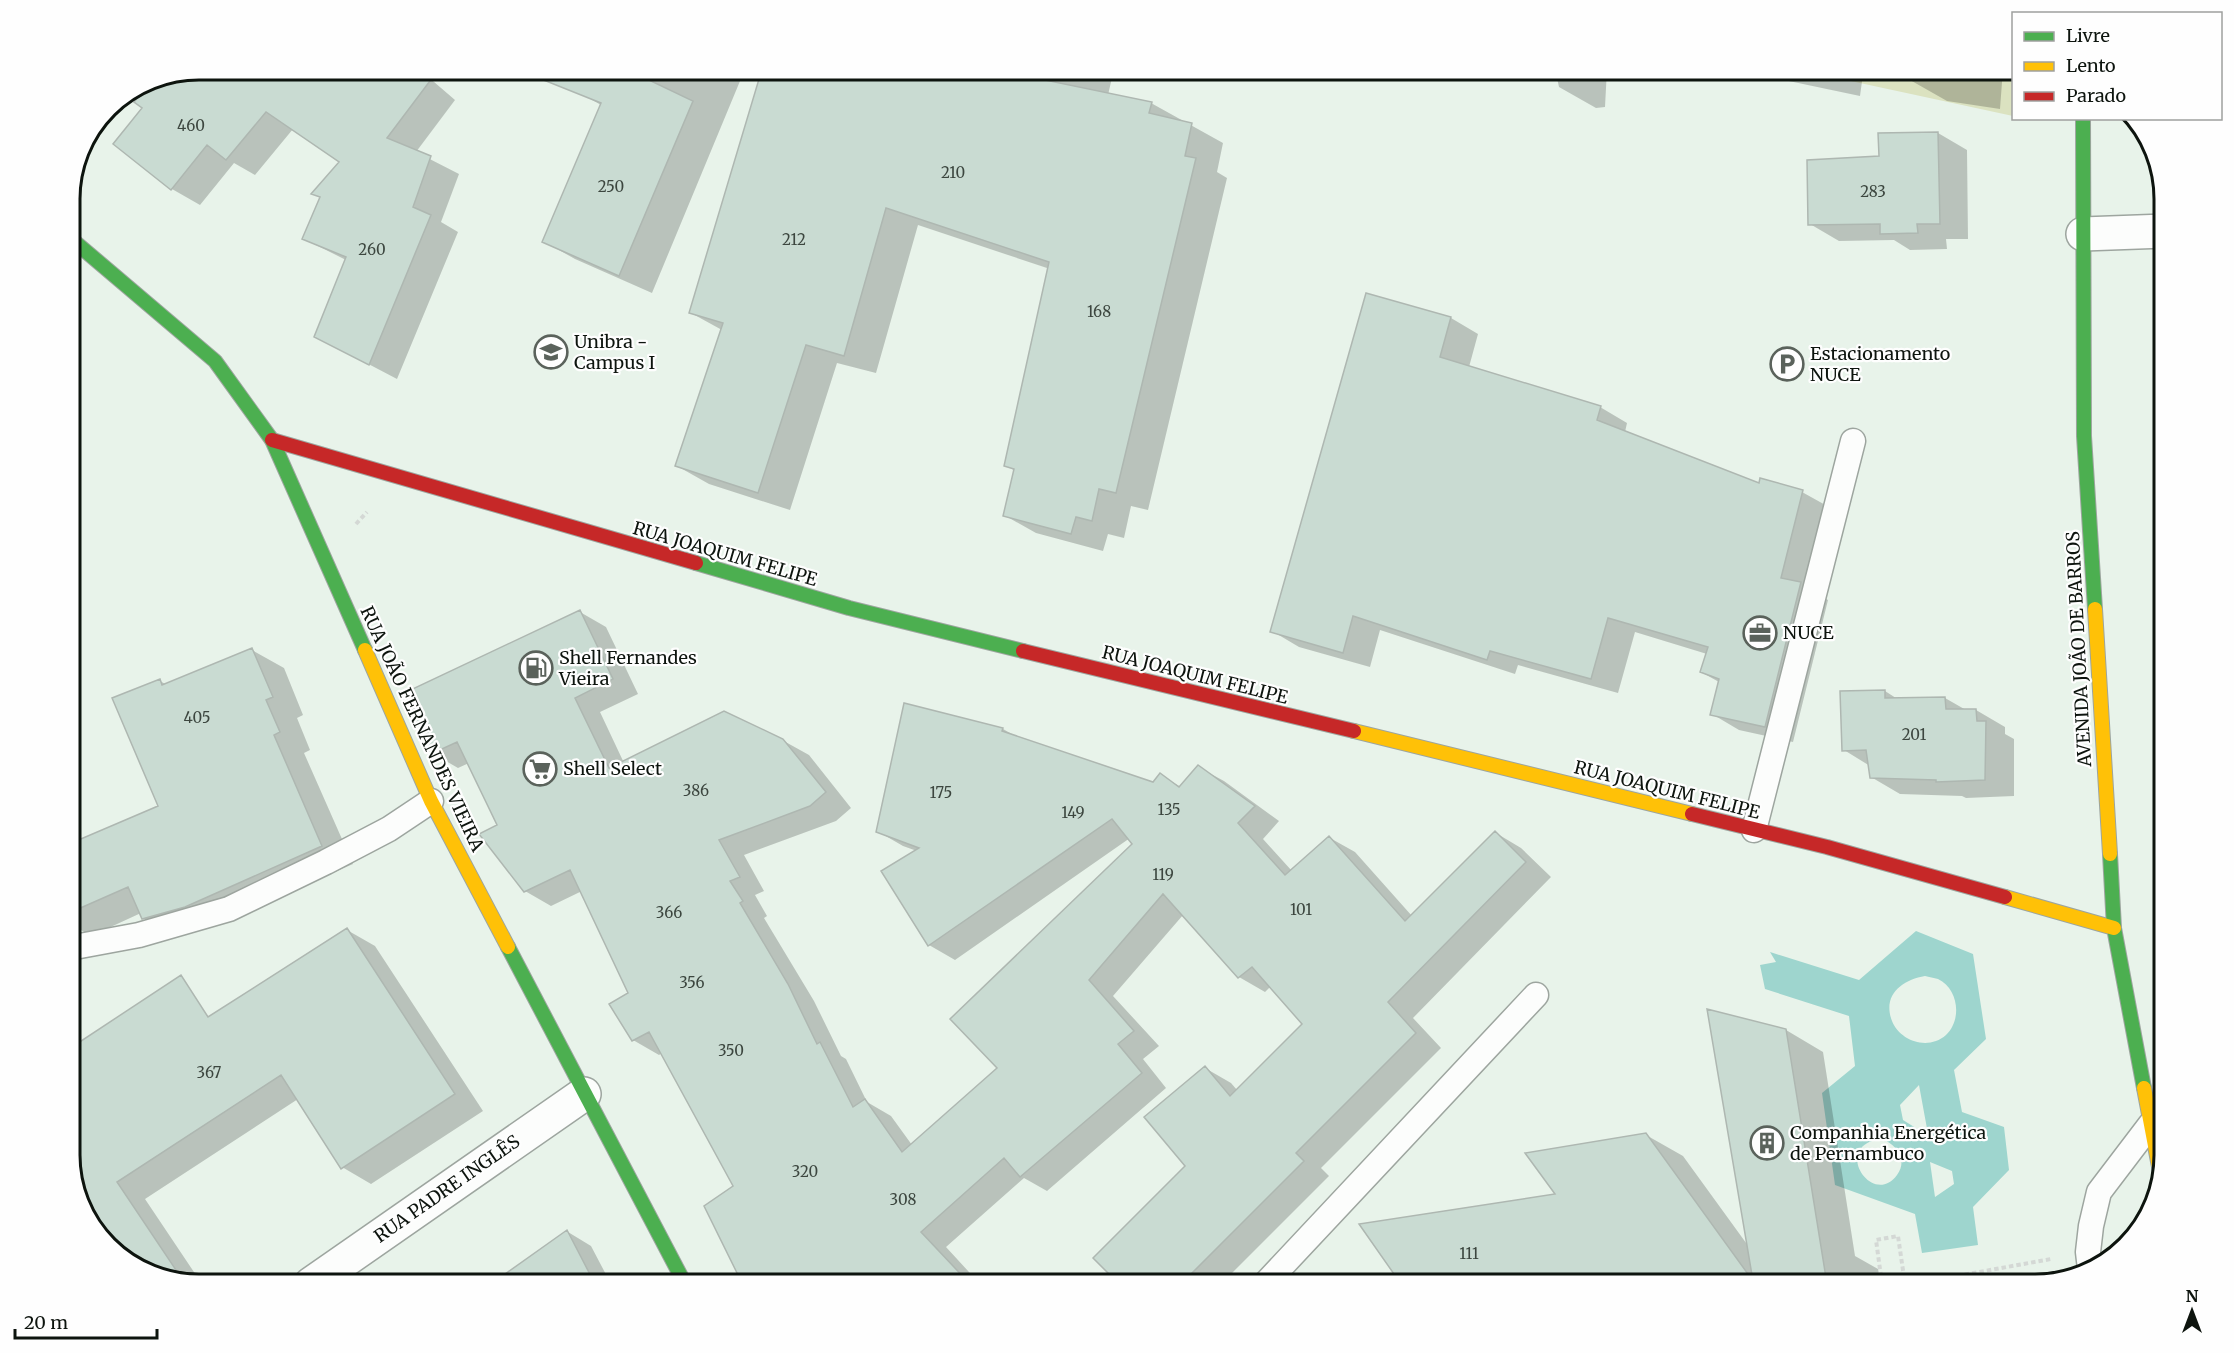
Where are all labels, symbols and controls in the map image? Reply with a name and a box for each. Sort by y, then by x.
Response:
legend [2012,12,2222,120]
text: Livre [2066,24,2110,47]
text: Lento [2066,54,2116,77]
text: Parado [2066,84,2126,107]
house number: 460 [177,116,205,135]
house number: 210 [941,163,965,182]
house number: 250 [598,177,624,196]
house number: 283 [1860,182,1886,201]
house number: 212 [782,230,806,249]
house number: 260 [358,240,386,259]
house number: 168 [1087,302,1111,321]
place label: Unibra - Campus I [574,330,655,374]
school or university icon: Unibra - Campus I [533,334,569,370]
place label: Estacionamento NUCE [1810,342,1950,386]
parking icon: Estacionamento NUCE [1769,346,1805,382]
street label: RUA JOAQUIM FELIPE [630,516,821,591]
street label: AVENIDA JOÃO DE BARROS [2061,530,2096,768]
street label: RUA JOÃO FERNANDES VIEIRA [355,602,490,855]
office icon: NUCE [1742,615,1778,651]
place label: NUCE [1783,621,1834,644]
street label: RUA JOAQUIM FELIPE [1100,640,1291,709]
place label: Shell Fernandes Vieira [558,646,697,690]
fuel station icon: Shell Fernandes Vieira [518,650,554,686]
house number: 405 [183,708,211,727]
house number: 201 [1902,725,1926,744]
supermarket icon: Shell Select [522,751,558,787]
street label: RUA JOAQUIM FELIPE [1572,755,1763,824]
place label: Shell Select [563,757,662,780]
house number: 386 [683,781,709,800]
house number: 175 [930,783,952,802]
house number: 135 [1158,800,1180,819]
house number: 149 [1061,803,1085,822]
house number: 119 [1152,865,1174,884]
house number: 101 [1290,900,1312,919]
house number: 366 [656,903,682,922]
house number: 356 [679,973,705,992]
house number: 350 [718,1041,744,1060]
house number: 367 [197,1063,222,1082]
place label: Companhia Energética de Pernambuco [1790,1121,1986,1165]
building icon: Companhia Energética de Pernambuco [1749,1125,1785,1161]
street label: RUA PADRE INGLÊS [369,1129,524,1248]
house number: 320 [792,1162,818,1181]
house number: 308 [890,1190,917,1209]
house number: 111 [1459,1244,1479,1263]
north arrow [2162,1281,2222,1341]
text: N [2186,1286,2199,1306]
scale bar [15,1302,158,1340]
text: 20 m [24,1311,68,1334]

